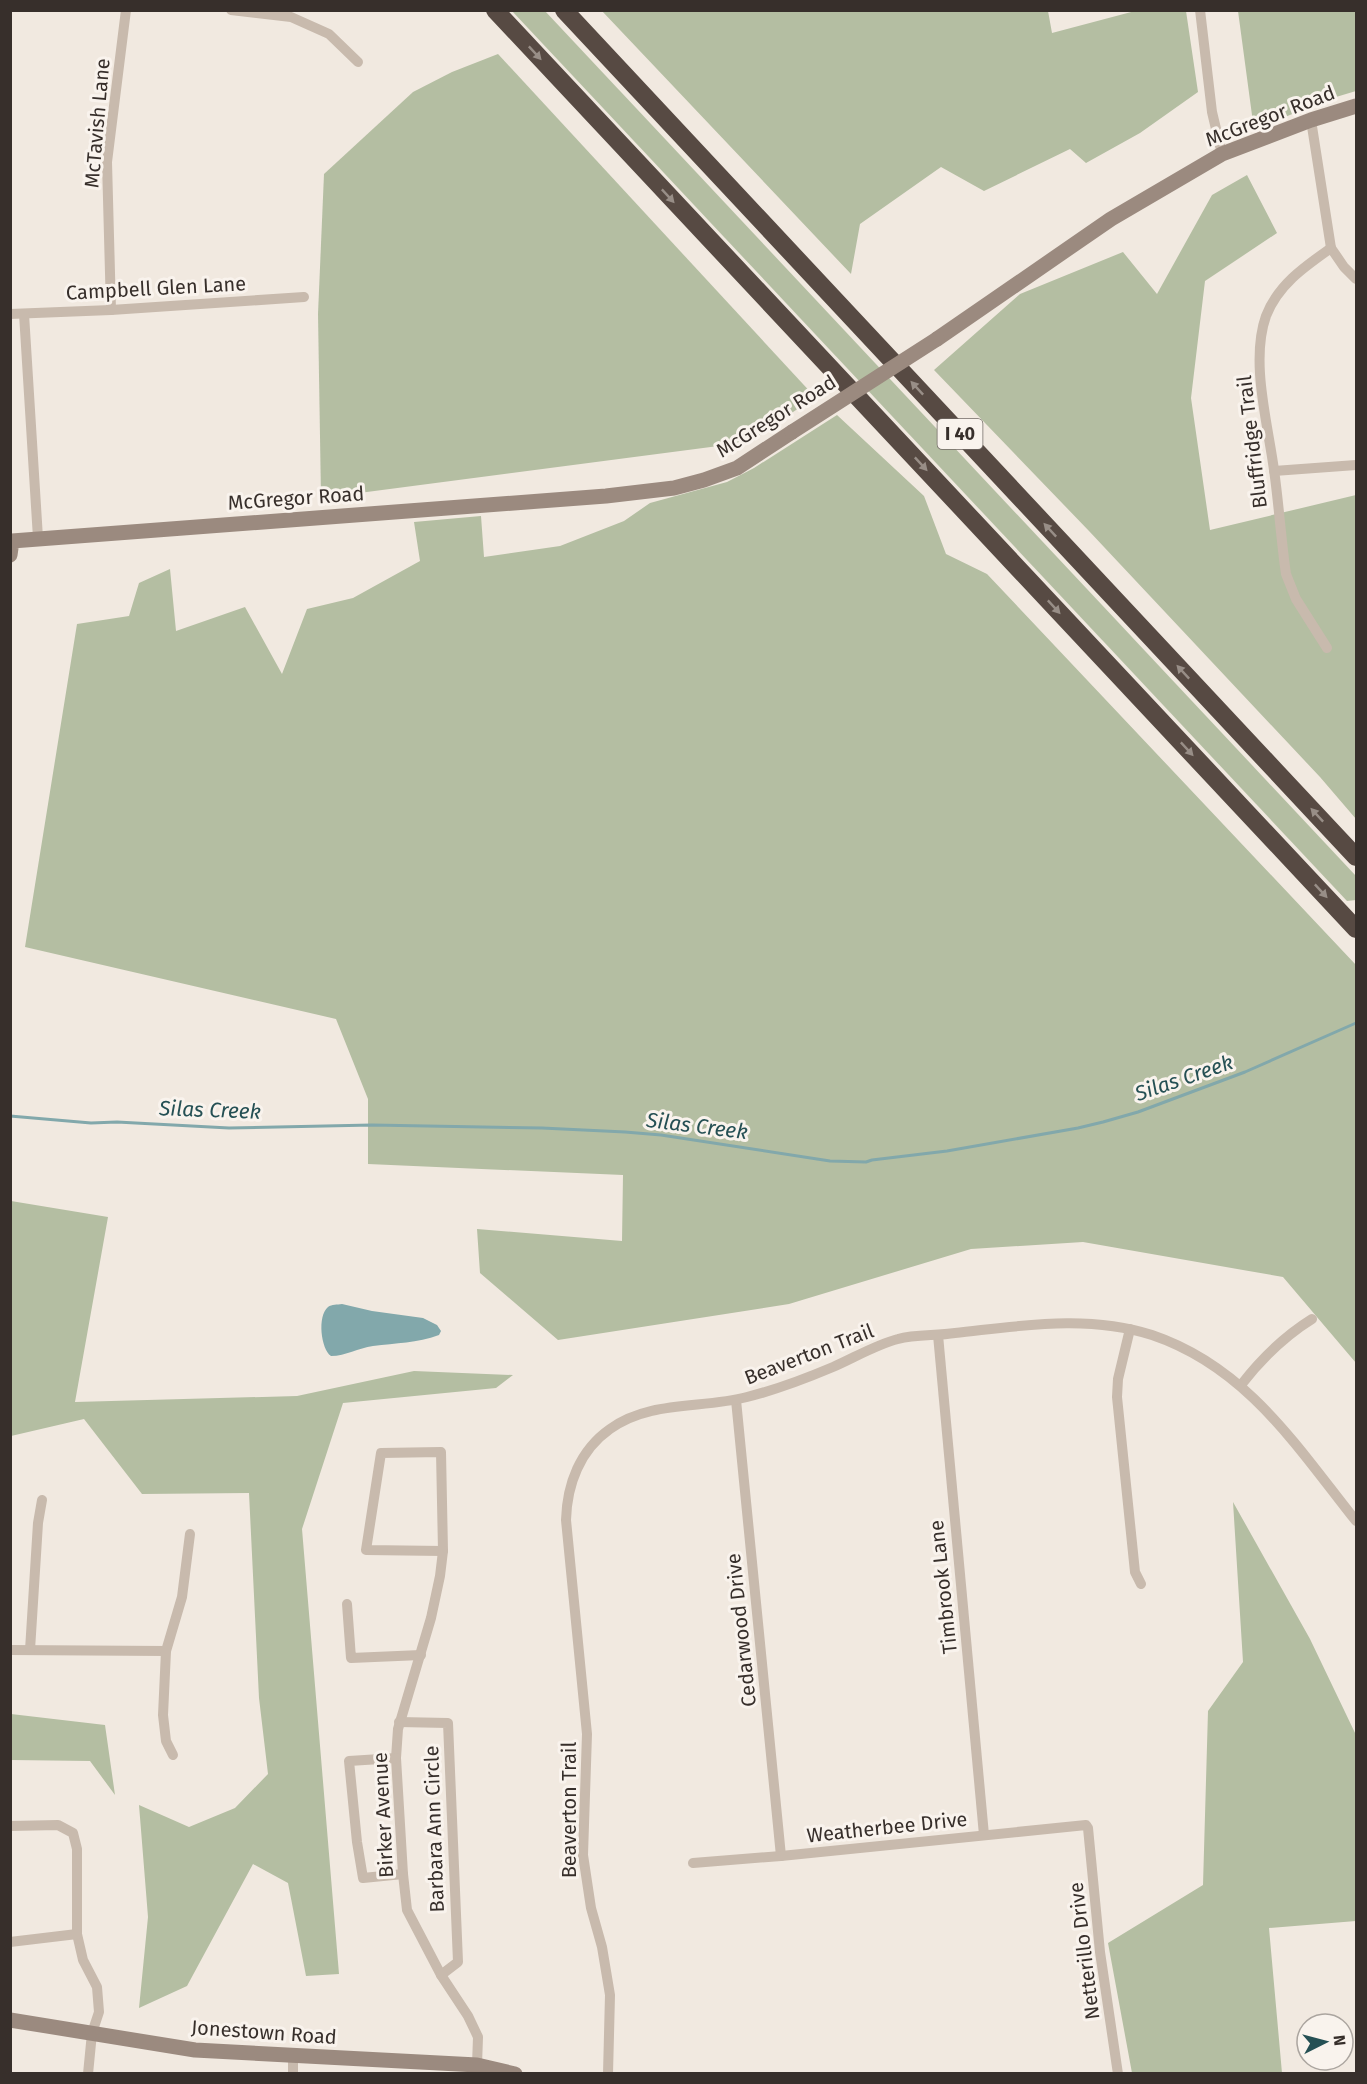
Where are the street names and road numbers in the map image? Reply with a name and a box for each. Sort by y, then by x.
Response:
street label: McTavish Lane [79,57,115,189]
street label: McGregor Road [1202,80,1338,152]
street label: Campbell Glen Lane [65,271,247,305]
street label: McGregor Road [712,370,840,462]
street label: Bluffridge Trail [1232,374,1272,510]
road number: I 40 [938,419,982,449]
street label: McGregor Road [227,481,365,515]
street label: Beaverton Trail [741,1318,877,1390]
street label: Timbrook Lane [924,1519,962,1655]
street label: Cedarwood Drive [721,1552,761,1708]
street label: Beaverton Trail [557,1742,581,1878]
street label: Barbara Ann Circle [419,1745,449,1913]
street label: Birker Avenue [368,1752,398,1878]
street label: Weatherbee Drive [806,1807,968,1847]
street label: Netterillo Drive [1064,1881,1104,2021]
street label: Jonestown Road [190,2015,338,2049]

